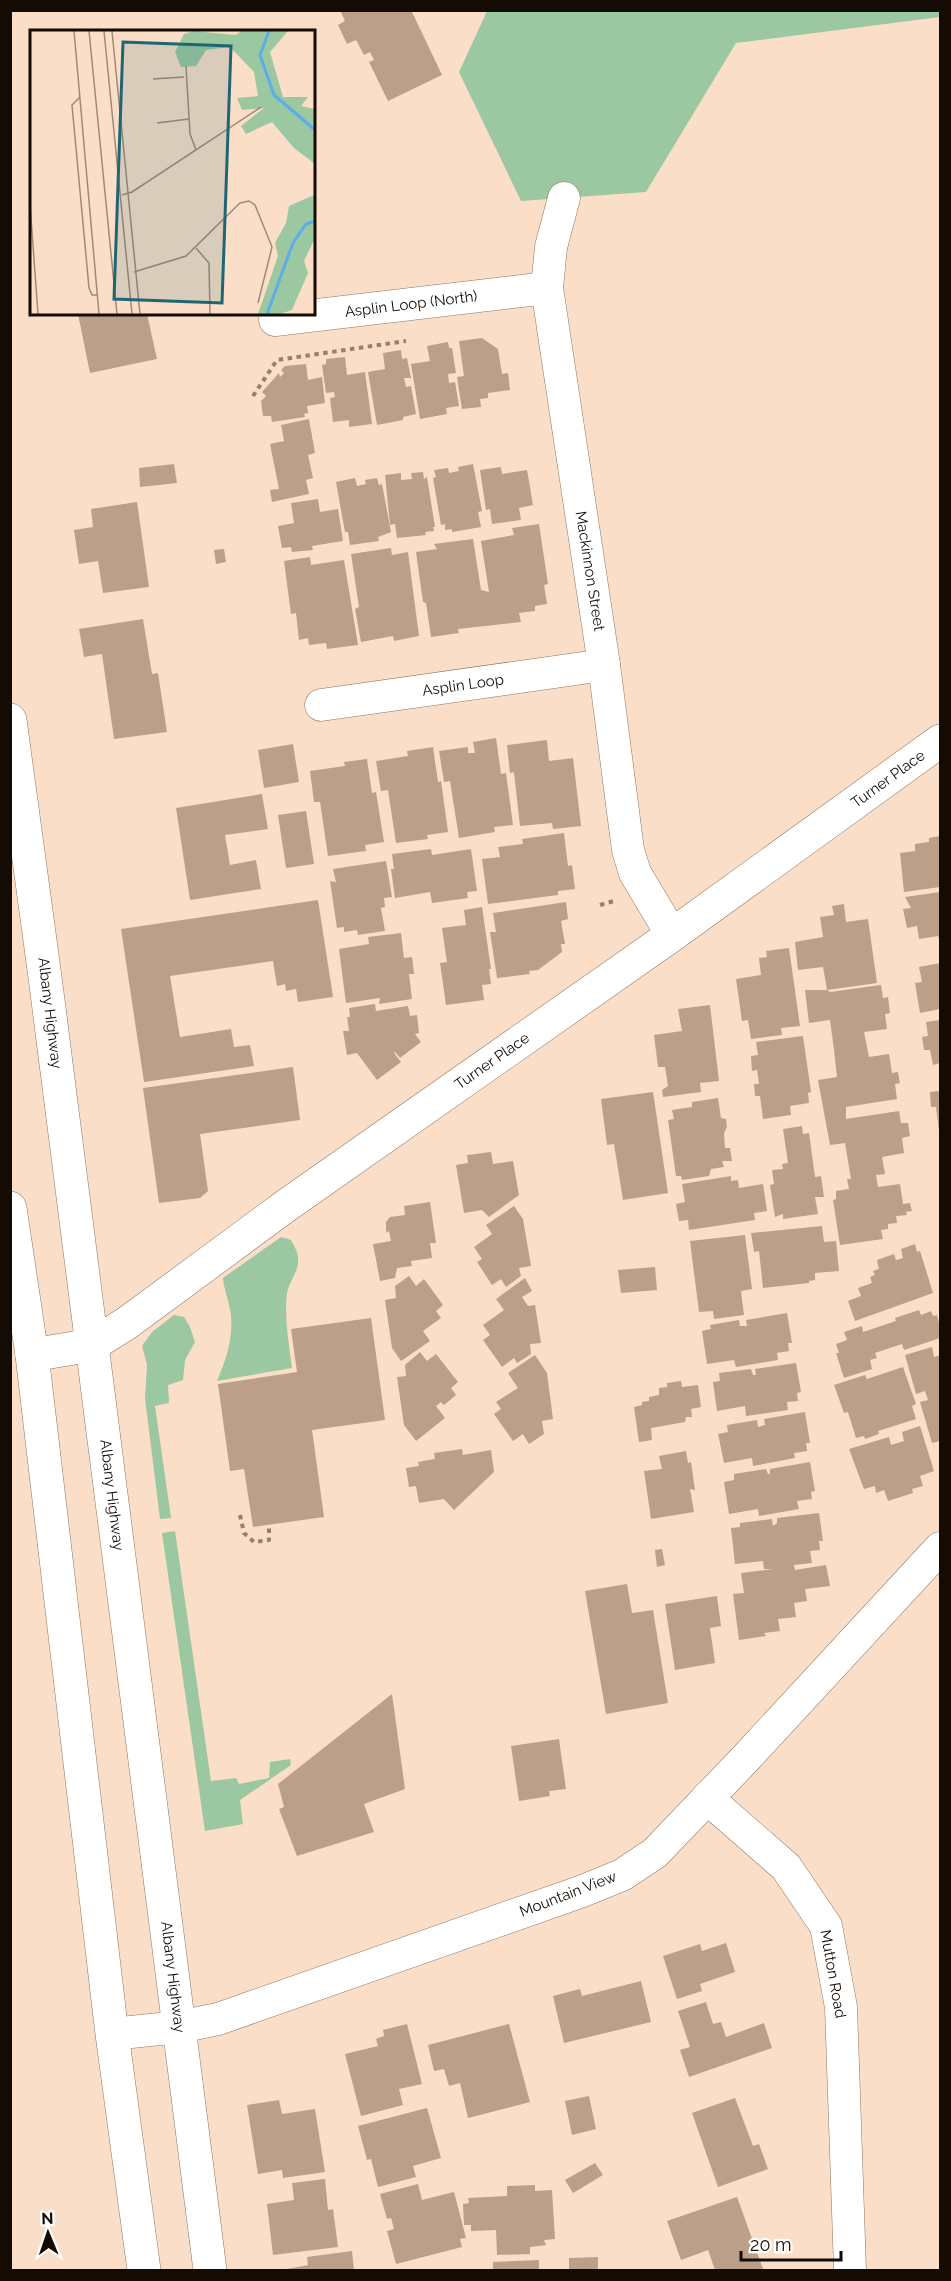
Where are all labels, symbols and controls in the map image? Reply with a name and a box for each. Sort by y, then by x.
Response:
inset map [30,30,315,315]
street label: Asplin Loop (North) [344,287,478,321]
street label: Mackinnon Street [572,510,608,632]
street label: Asplin Loop [421,670,505,700]
street label: Turner Place [848,746,929,812]
street label: Albany Highway [34,956,66,1070]
street label: Turner Place [451,1029,533,1093]
street label: Albany Highway [96,1438,128,1552]
street label: Mountain View [517,1867,619,1921]
street label: Albany Highway [157,1920,189,2034]
street label: Mutton Road [816,1928,850,2020]
north arrow [18,2203,78,2263]
text: N [41,2209,54,2228]
scale bar [741,2224,842,2262]
text: 20 m [750,2234,792,2255]

